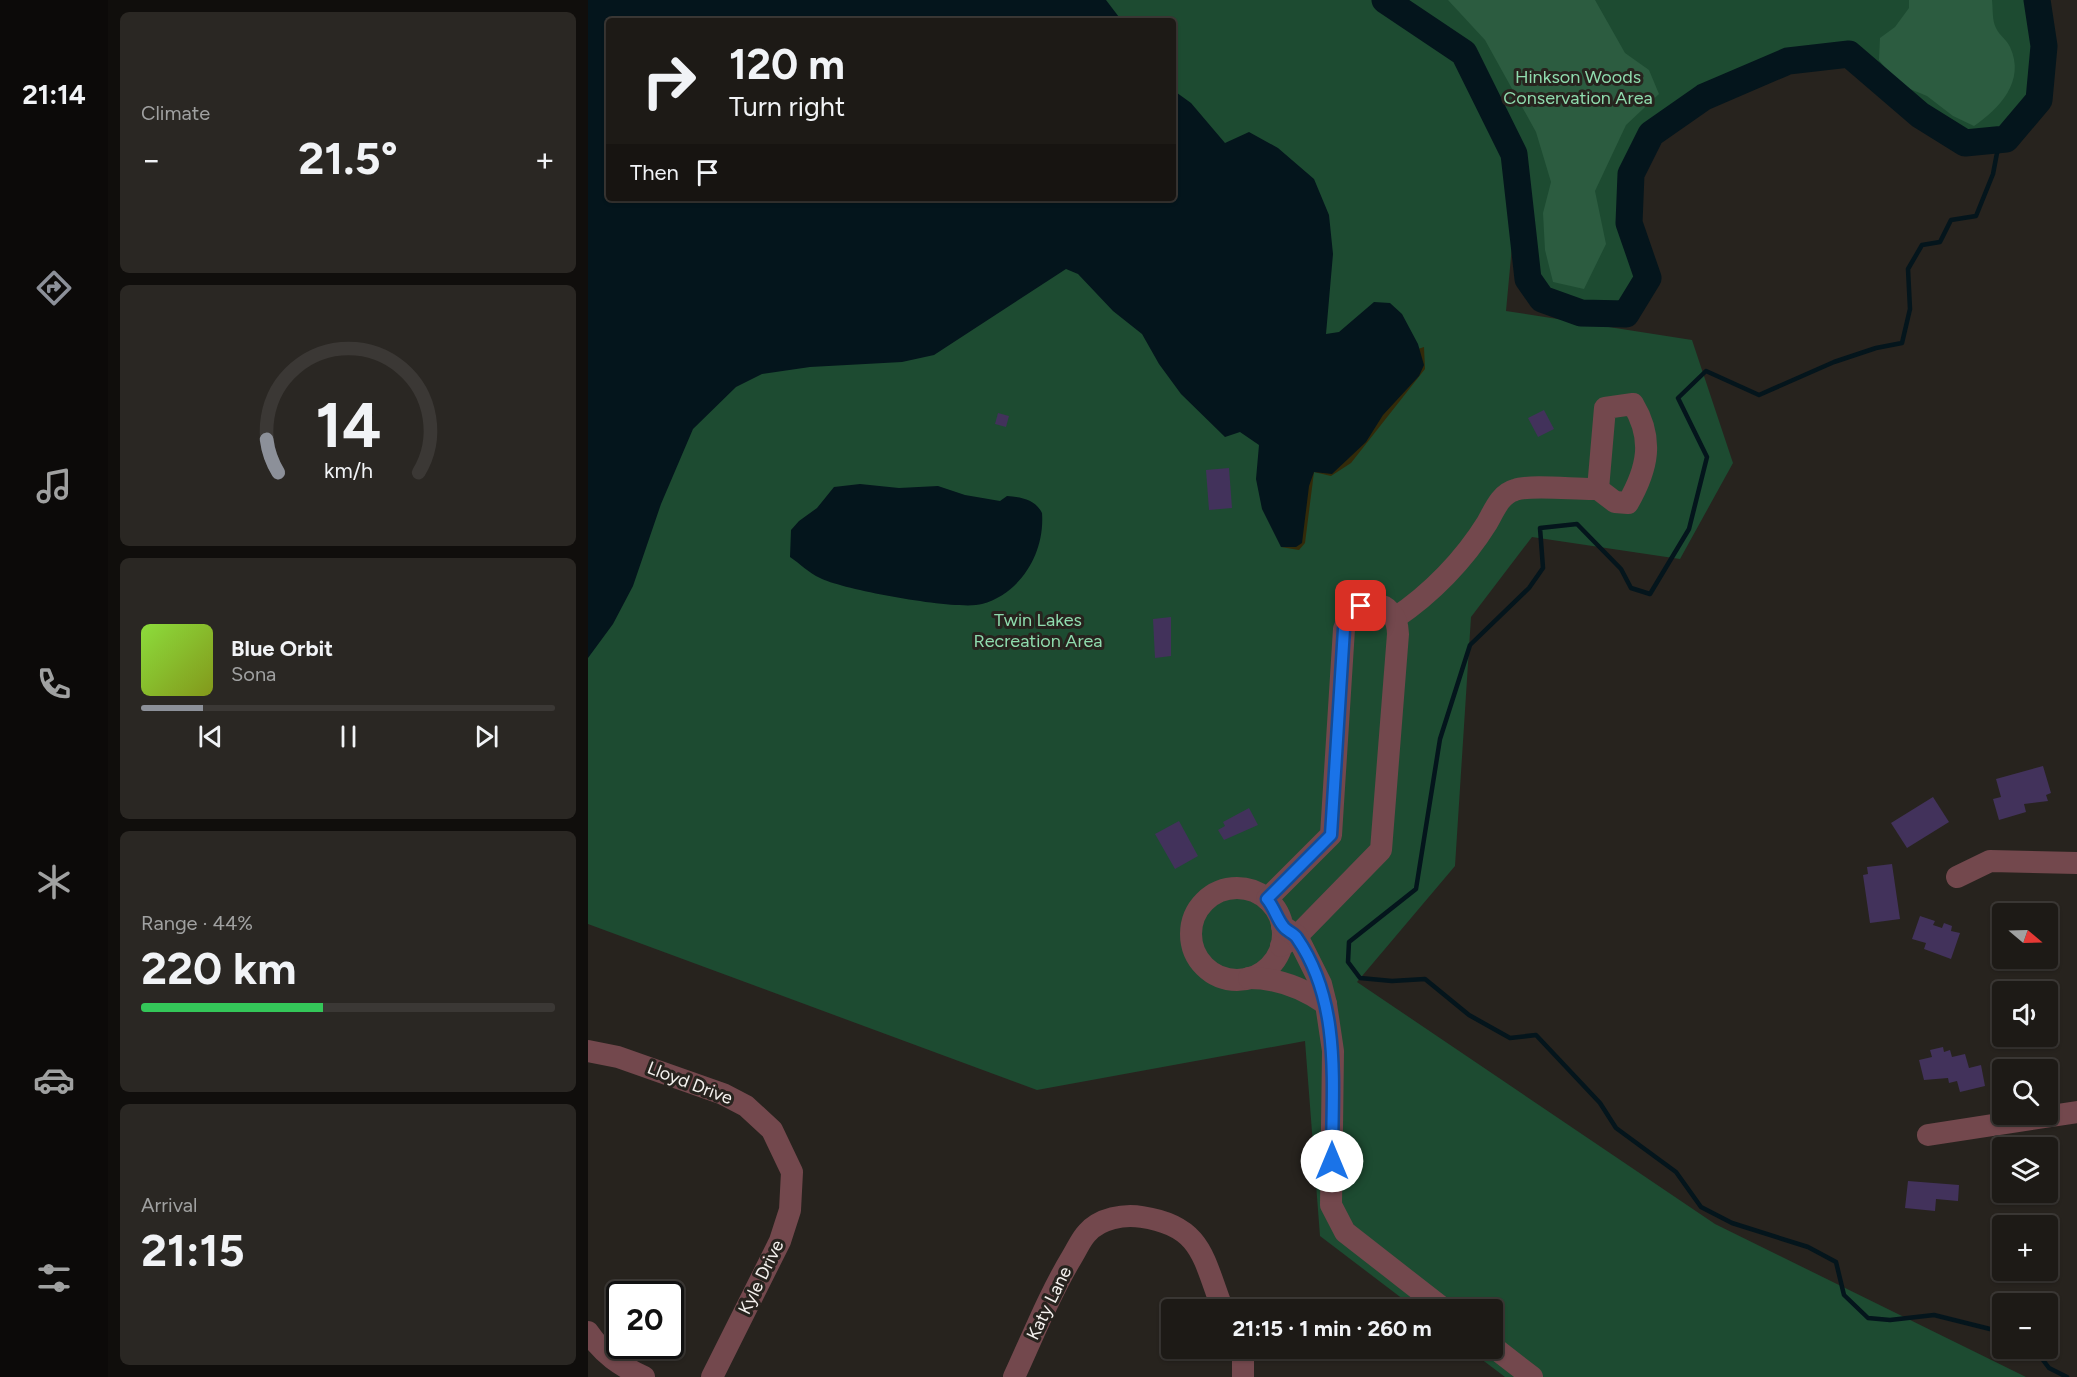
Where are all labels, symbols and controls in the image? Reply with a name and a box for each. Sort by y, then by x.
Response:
text: 120 m [729,39,845,90]
icon: right [630,42,708,120]
park label: Hinkson Woods Conservation Area [1503,66,1653,109]
text: 21:14 [22,78,86,111]
text: Turn right [729,90,845,123]
text: Climate [141,101,210,125]
text: 21.5° [298,131,398,185]
text: − [141,140,162,179]
text: + [534,140,555,179]
icon: arrive [691,156,724,189]
text: Then [630,159,679,186]
icon: directions [33,267,75,309]
text: 14 [315,388,381,463]
text: km/h [324,458,372,483]
icon: music [33,465,75,507]
pin [1335,580,1386,631]
icon: arrive [1344,589,1377,622]
park label: Twin Lakes Recreation Area [973,609,1103,652]
text: Blue Orbit [231,635,333,662]
text: Sona [231,662,276,686]
icon: phone [33,663,75,705]
icon: previous [194,720,227,753]
icon: pause [332,720,365,753]
icon: next [470,720,503,753]
icon: climate [33,861,75,903]
north arrow [1992,903,2058,969]
map controls [1992,903,2058,1359]
text: Range · 44% [141,911,253,935]
text: 220 km [141,941,296,995]
button: sound [1992,981,2058,1047]
street label: Lloyd Drive [644,1057,736,1109]
icon: car [33,1059,75,1101]
button: search [1992,1059,2058,1125]
position arrow [1300,1129,1364,1193]
button: layers [1992,1137,2058,1203]
text: Arrival [141,1193,197,1217]
button: + [1992,1215,2058,1281]
text: 21:15 [141,1223,245,1277]
street label: Kyle Drive [734,1236,789,1318]
icon: filters [33,1257,75,1299]
street label: Katy Lane [1022,1262,1076,1343]
speed limit sign: 20 [606,1281,684,1359]
button: − [1992,1293,2058,1359]
text: 21:15 · 1 min · 260 m [1232,1315,1432,1342]

